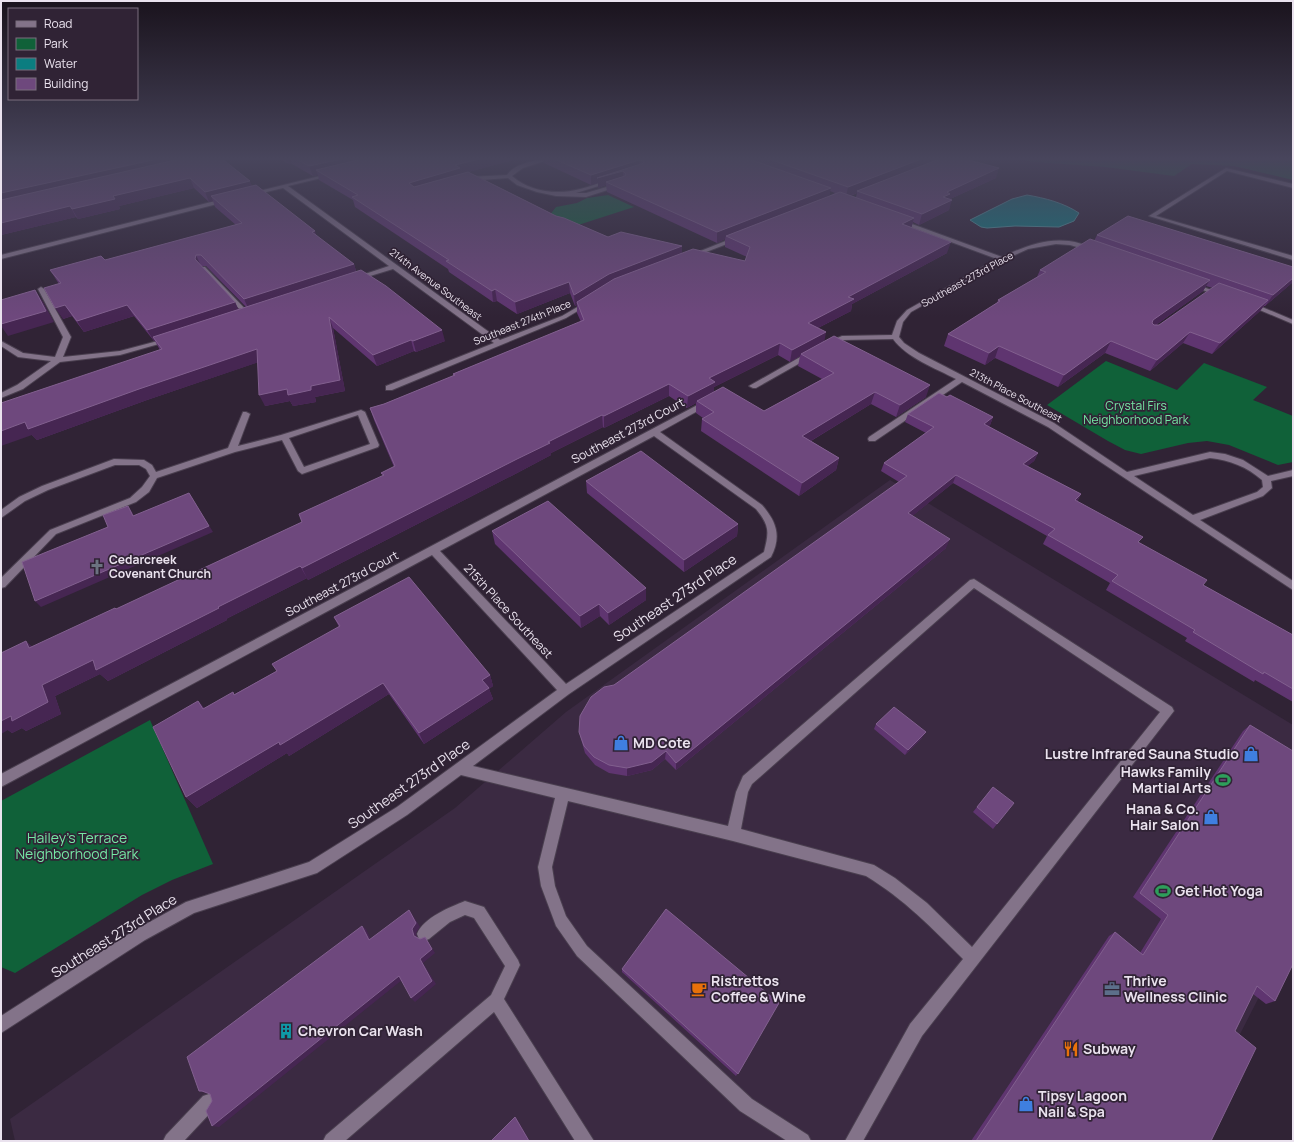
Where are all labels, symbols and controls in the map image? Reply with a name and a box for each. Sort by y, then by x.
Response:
legend [8,8,138,100]
text: Road [44,15,72,32]
text: Park [44,35,69,52]
text: Water [44,55,78,72]
text: Building [44,75,88,92]
street label: 214th Avenue Southeast [387,245,485,323]
street label: Southeast 273rd Place [918,248,1016,310]
street label: Southeast 274th Place [471,296,573,348]
street label: 213th Place Southeast [967,365,1065,425]
street label: Southeast 273rd Court [568,393,687,468]
park label: Crystal Firs Neighborhood Park [1083,397,1190,428]
street label: Southeast 273rd Court [282,546,401,621]
street label: Southeast 273rd Place [609,549,740,646]
place label: Cedarcreek Covenant Church [109,551,211,582]
church icon: Cedarcreek Covenant Church [88,558,106,576]
street label: 215th Place Southeast [460,560,557,662]
place label: MD Cote [633,733,691,752]
street label: Southeast 273rd Place [344,734,473,833]
shop icon: MD Cote [612,734,630,752]
place label: Lustre Infrared Sauna Studio [1045,744,1239,763]
shop icon: Lustre Infrared Sauna Studio [1242,745,1260,763]
place label: Hawks Family Martial Arts [1121,762,1211,797]
sports icon: Hawks Family Martial Arts [1214,771,1232,789]
place label: Hana & Co. Hair Salon [1126,799,1199,834]
shop icon: Hana & Co. Hair Salon [1202,808,1220,826]
park label: Hailey's Terrace Neighborhood Park [15,828,140,863]
place label: Get Hot Yoga [1175,881,1263,900]
sports icon: Get Hot Yoga [1154,882,1172,900]
street label: Southeast 273rd Place [47,889,180,982]
place label: Ristrettos Coffee & Wine [711,971,806,1006]
place label: Thrive Wellness Clinic [1124,971,1227,1006]
cafe icon: Ristrettos Coffee & Wine [690,980,708,998]
office icon: Thrive Wellness Clinic [1103,980,1121,998]
place label: Chevron Car Wash [298,1021,423,1040]
building icon: Chevron Car Wash [277,1022,295,1040]
place label: Subway [1083,1039,1136,1058]
restaurant icon: Subway [1062,1040,1080,1058]
place label: Tipsy Lagoon Nail & Spa [1038,1086,1127,1121]
shop icon: Tipsy Lagoon Nail & Spa [1017,1095,1035,1113]

